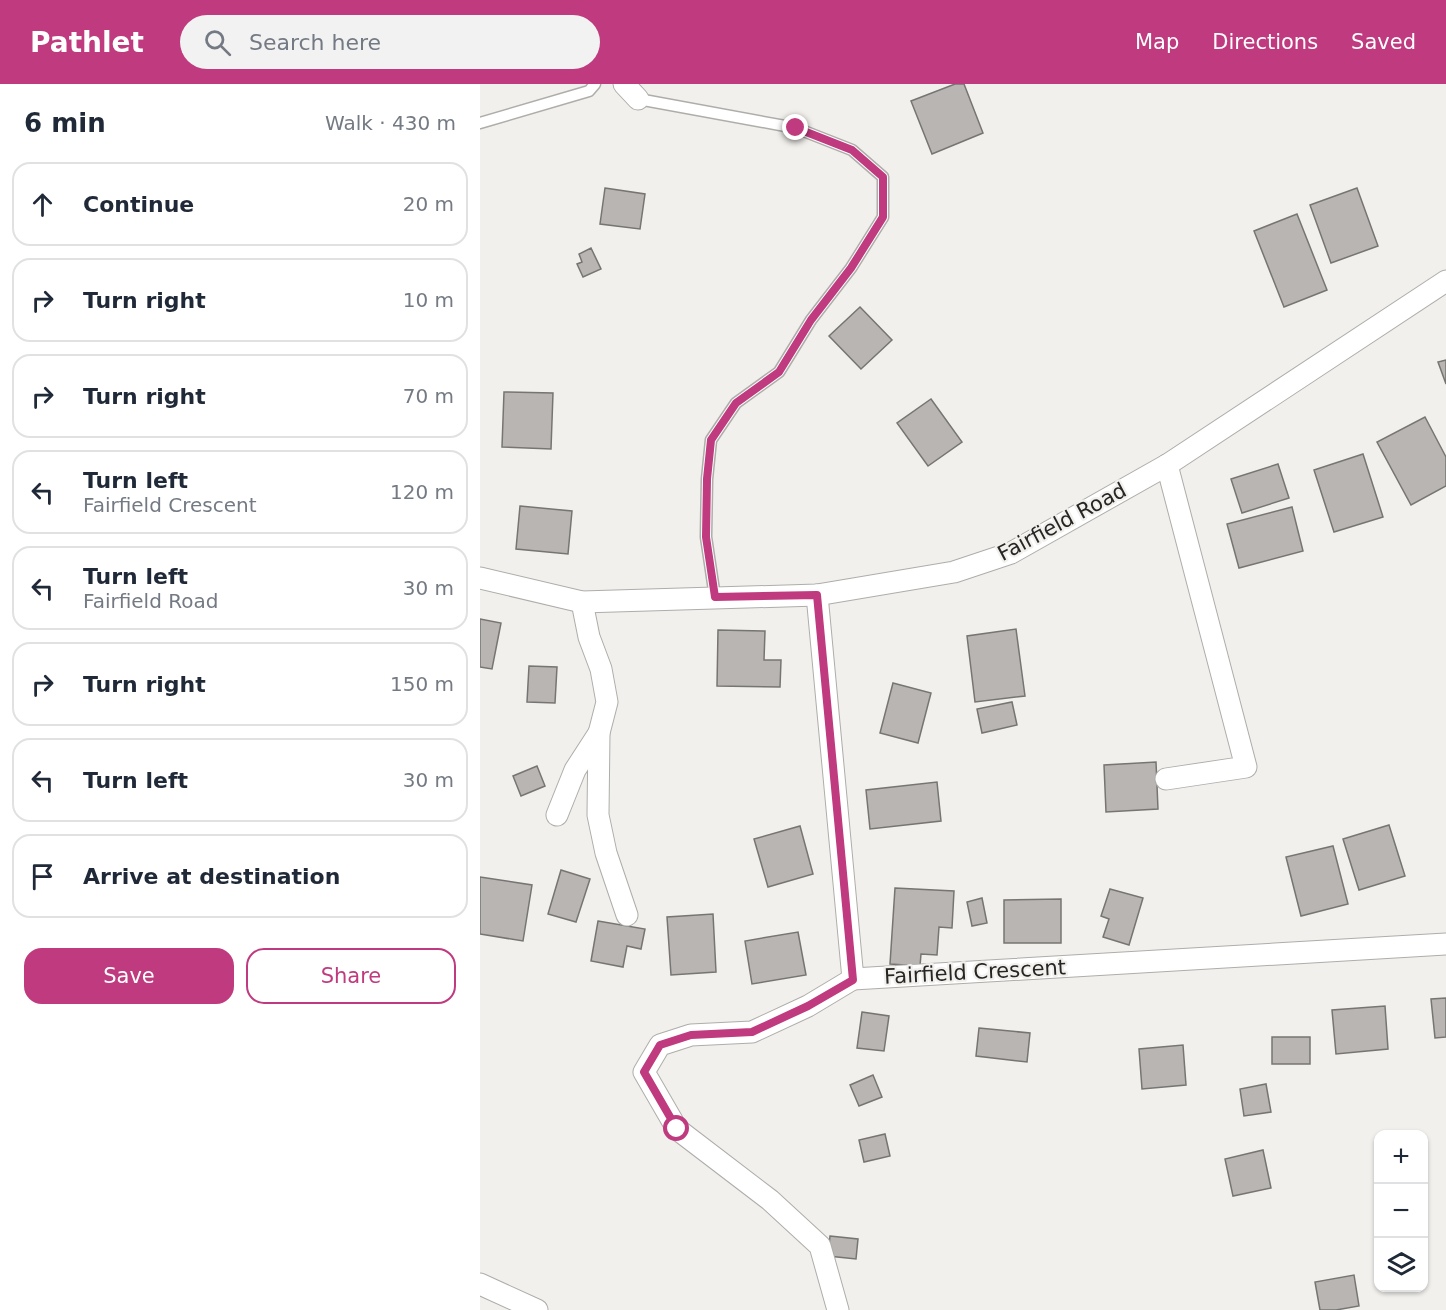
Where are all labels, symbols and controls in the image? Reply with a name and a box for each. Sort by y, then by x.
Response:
search box [180,15,600,69]
text: Pathlet [30,26,144,59]
icon: search [201,26,234,59]
text: Search here [249,30,381,55]
text: Map [1135,30,1179,54]
text: Directions [1212,30,1318,54]
text: Saved [1351,30,1416,54]
text: 6 min [24,108,106,138]
text: Walk · 430 m [325,111,456,135]
route end [782,114,808,140]
icon: ahead [26,188,59,221]
text: Continue [83,192,194,217]
text: 20 m [403,192,454,216]
icon: right [26,284,59,317]
text: Turn right [83,288,206,313]
text: 10 m [403,288,454,312]
icon: right [26,380,59,413]
text: Turn right [83,384,206,409]
text: 70 m [403,384,454,408]
text: Turn left [83,468,188,493]
icon: left [26,476,59,509]
street label: Fairfield Road [994,478,1130,566]
text: 120 m [390,480,454,504]
text: Fairfield Crescent [83,493,257,517]
text: Turn left [83,564,188,589]
icon: left [26,572,59,605]
text: 30 m [403,576,454,600]
text: Fairfield Road [83,589,218,613]
icon: right [26,668,59,701]
text: Turn right [83,672,206,697]
text: 150 m [390,672,454,696]
icon: left [26,764,59,797]
text: Turn left [83,768,188,793]
text: 30 m [403,768,454,792]
icon: arrive [26,860,59,893]
text: Arrive at destination [83,864,340,889]
button: Save [24,948,234,1004]
button: Share [246,948,456,1004]
street label: Fairfield Crescent [883,955,1067,989]
route start [663,1115,689,1141]
map controls [1374,1130,1428,1292]
button: + [1374,1130,1428,1184]
button: − [1374,1184,1428,1238]
button: layers [1374,1238,1428,1292]

